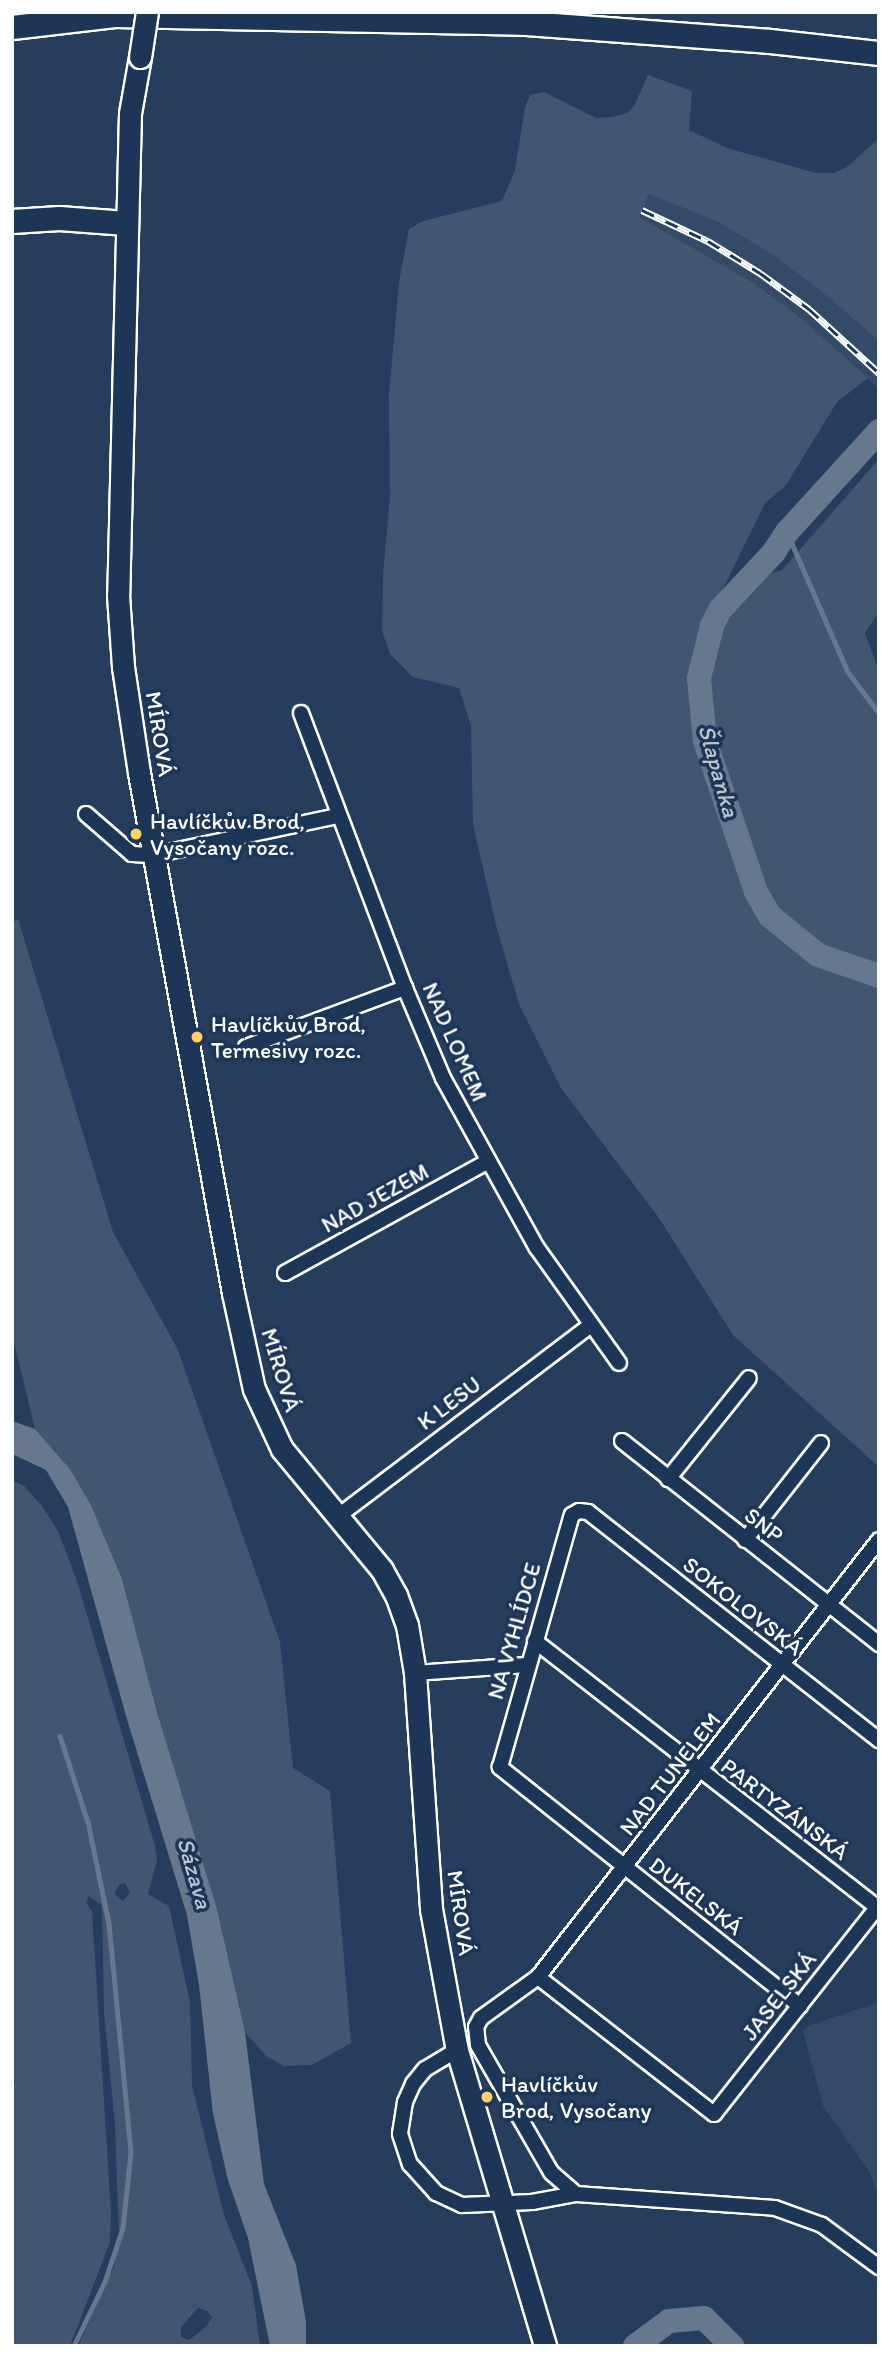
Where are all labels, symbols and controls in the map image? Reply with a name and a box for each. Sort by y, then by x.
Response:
street label: MÍROVÁ [140,689,180,779]
water label: Šlapanka [692,721,746,821]
place label: Havlíčkův Brod, Vysočany rozc. [150,807,306,861]
marker: Havlíčkův Brod, Vysočany rozc. [128,826,144,842]
street label: NAD LOMEM [416,978,494,1106]
place label: Havlíčkův Brod, Termesivy rozc. [211,1010,367,1064]
marker: Havlíčkův Brod, Termesivy rozc. [189,1029,205,1045]
street label: NAD JEZEM [317,1157,433,1239]
street label: MÍROVÁ [255,1325,307,1415]
street label: K LESU [412,1370,486,1436]
street label: SNP [739,1501,789,1549]
street label: SOKOLOVSKÁ [677,1551,809,1661]
street label: NA VYHLÍDCE [481,1560,547,1702]
street label: NAD TUNELEM [613,1707,727,1841]
street label: PARTYZÁNSKÁ [716,1752,854,1866]
water label: Sázava [171,1834,219,1912]
street label: DUKELSKÁ [644,1851,748,1941]
street label: MÍROVÁ [441,1869,481,1957]
street label: JASELSKÁ [736,1946,822,2046]
place label: Havlíčkův Brod, Vysočany [501,2070,652,2124]
marker: Havlíčkův Brod, Vysočany [479,2089,495,2105]

